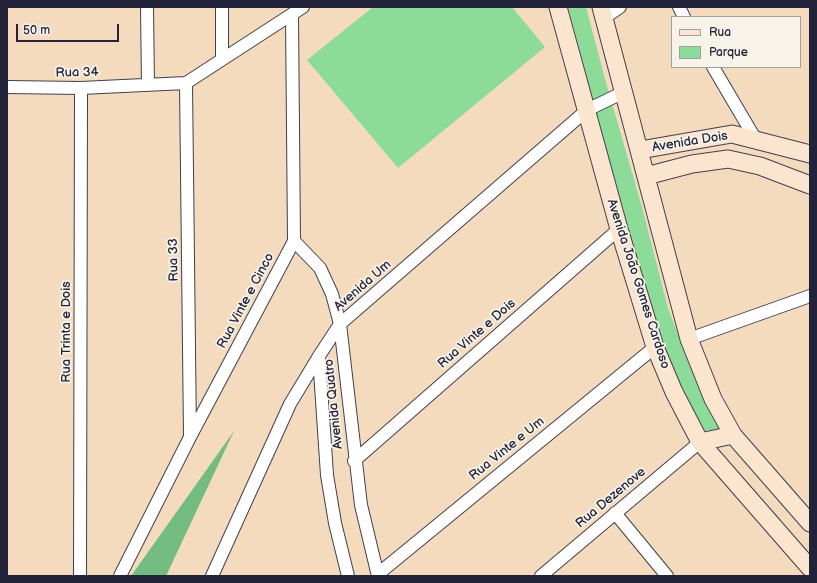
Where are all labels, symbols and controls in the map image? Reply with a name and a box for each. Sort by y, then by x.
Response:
scale bar [18,16,121,42]
legend [671,16,801,68]
text: 50 m [23,23,50,38]
text: Rua [709,25,731,40]
text: Parque [709,45,748,60]
street label: Rua 34 [55,65,99,81]
street label: Avenida Dois [651,128,729,156]
street label: Avenida João Gomes Cardoso [603,197,673,371]
street label: Rua 33 [166,238,182,282]
street label: Rua Vinte e Cinco [214,251,278,351]
street label: Avenida Um [331,257,395,315]
street label: Rua Trinta e Dois [59,281,75,383]
street label: Rua Vinte e Dois [435,296,519,372]
street label: Avenida Quatro [322,358,346,450]
street label: Rua Vinte e Um [466,414,548,484]
street label: Rua Dezenove [573,464,649,532]

